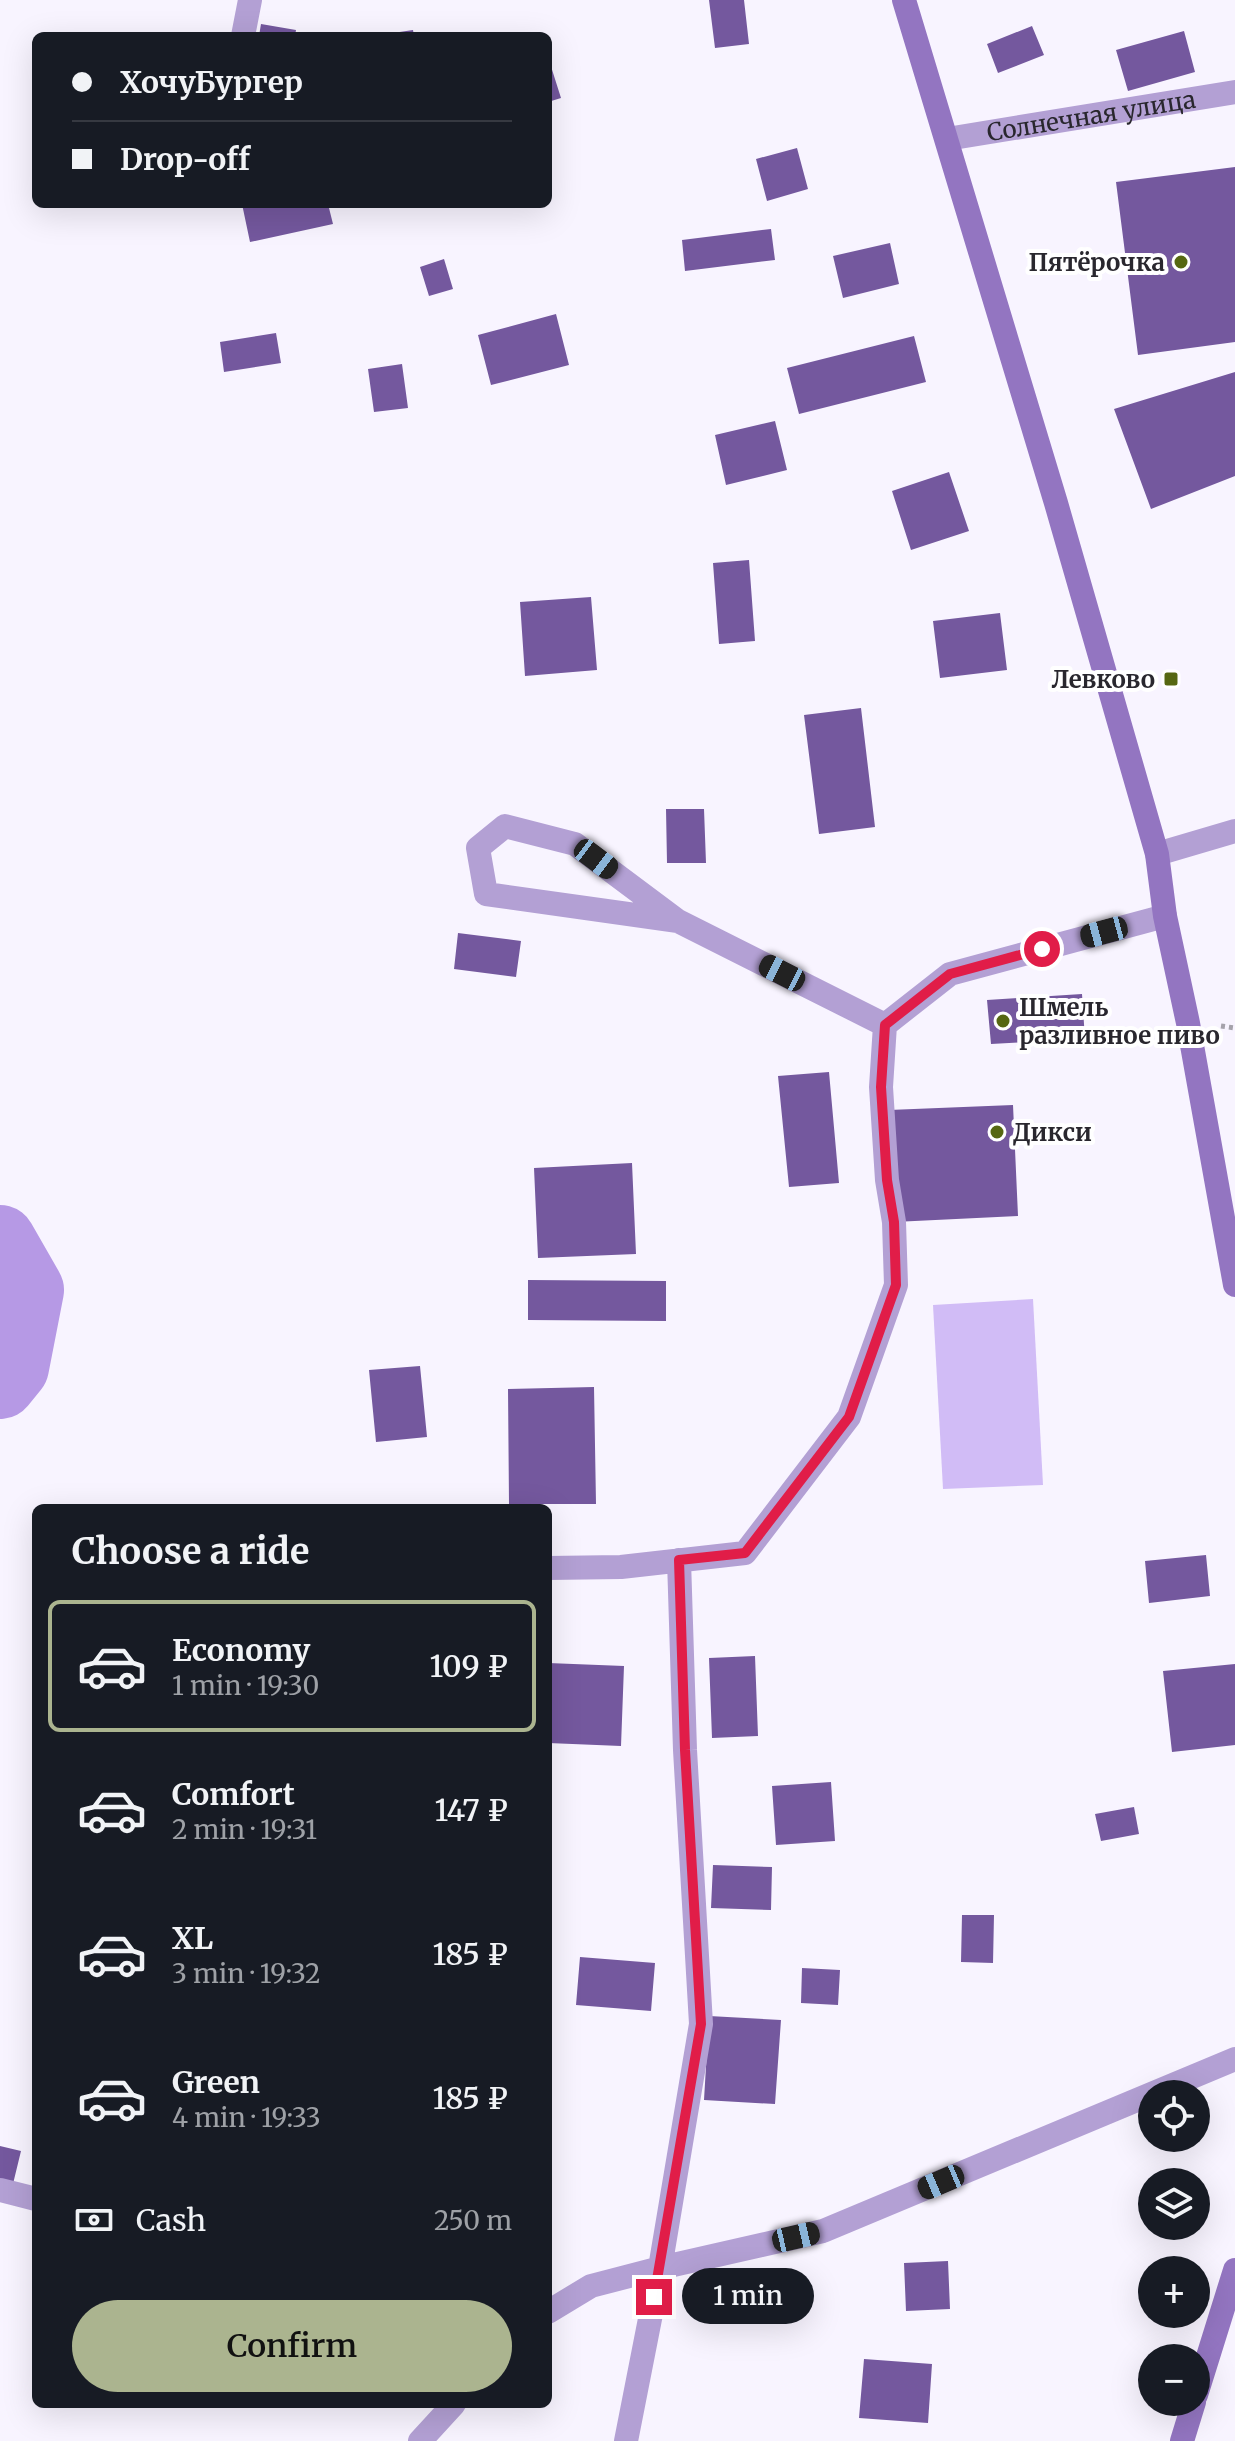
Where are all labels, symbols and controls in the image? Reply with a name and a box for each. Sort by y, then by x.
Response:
text: ХочуБургер [120,63,303,101]
street label: Солнечная улица [985,83,1198,148]
text: Drop-off [120,140,250,178]
place label: Пятёрочка [1028,247,1165,278]
marker: Пятёрочка [1172,253,1190,271]
place label: Левково [1051,664,1155,695]
marker: Левково [1162,670,1180,688]
car [570,835,622,883]
car [1078,914,1130,950]
route start [1024,931,1060,967]
car [755,951,809,995]
place label: Шмель разливное пиво [1019,992,1220,1051]
marker: Шмель разливное пиво [994,1012,1012,1030]
place label: Дикси [1013,1117,1092,1148]
marker: Дикси [988,1123,1006,1141]
text: Choose a ride [72,1529,309,1574]
icon: car [76,1630,148,1702]
text: Economy [172,1631,310,1669]
text: 109 ₽ [430,1647,508,1685]
text: 1 min · 19:30 [172,1669,319,1702]
icon: car [76,1774,148,1846]
text: Comfort [172,1775,295,1813]
text: 147 ₽ [435,1791,508,1829]
text: 2 min · 19:31 [172,1813,317,1846]
icon: car [76,1918,148,1990]
text: XL [172,1919,213,1957]
text: 185 ₽ [432,1935,508,1973]
text: 3 min · 19:32 [172,1957,320,1990]
icon: car [76,2062,148,2134]
text: Green [172,2063,260,2101]
text: 185 ₽ [432,2079,508,2117]
map controls [1138,2080,1210,2416]
button: locate [1138,2080,1210,2152]
text: 4 min · 19:33 [172,2101,321,2134]
car [914,2162,968,2202]
button: layers [1138,2168,1210,2240]
icon: cash [72,2198,116,2242]
text: Cash [136,2201,206,2239]
text: 250 m [434,2204,512,2237]
car [770,2220,822,2254]
button: + [1138,2256,1210,2328]
callout: 1 min [682,2269,814,2325]
route end [636,2279,672,2315]
text: 1 min [713,2279,783,2312]
button: Confirm [72,2300,512,2392]
button: − [1138,2344,1210,2416]

